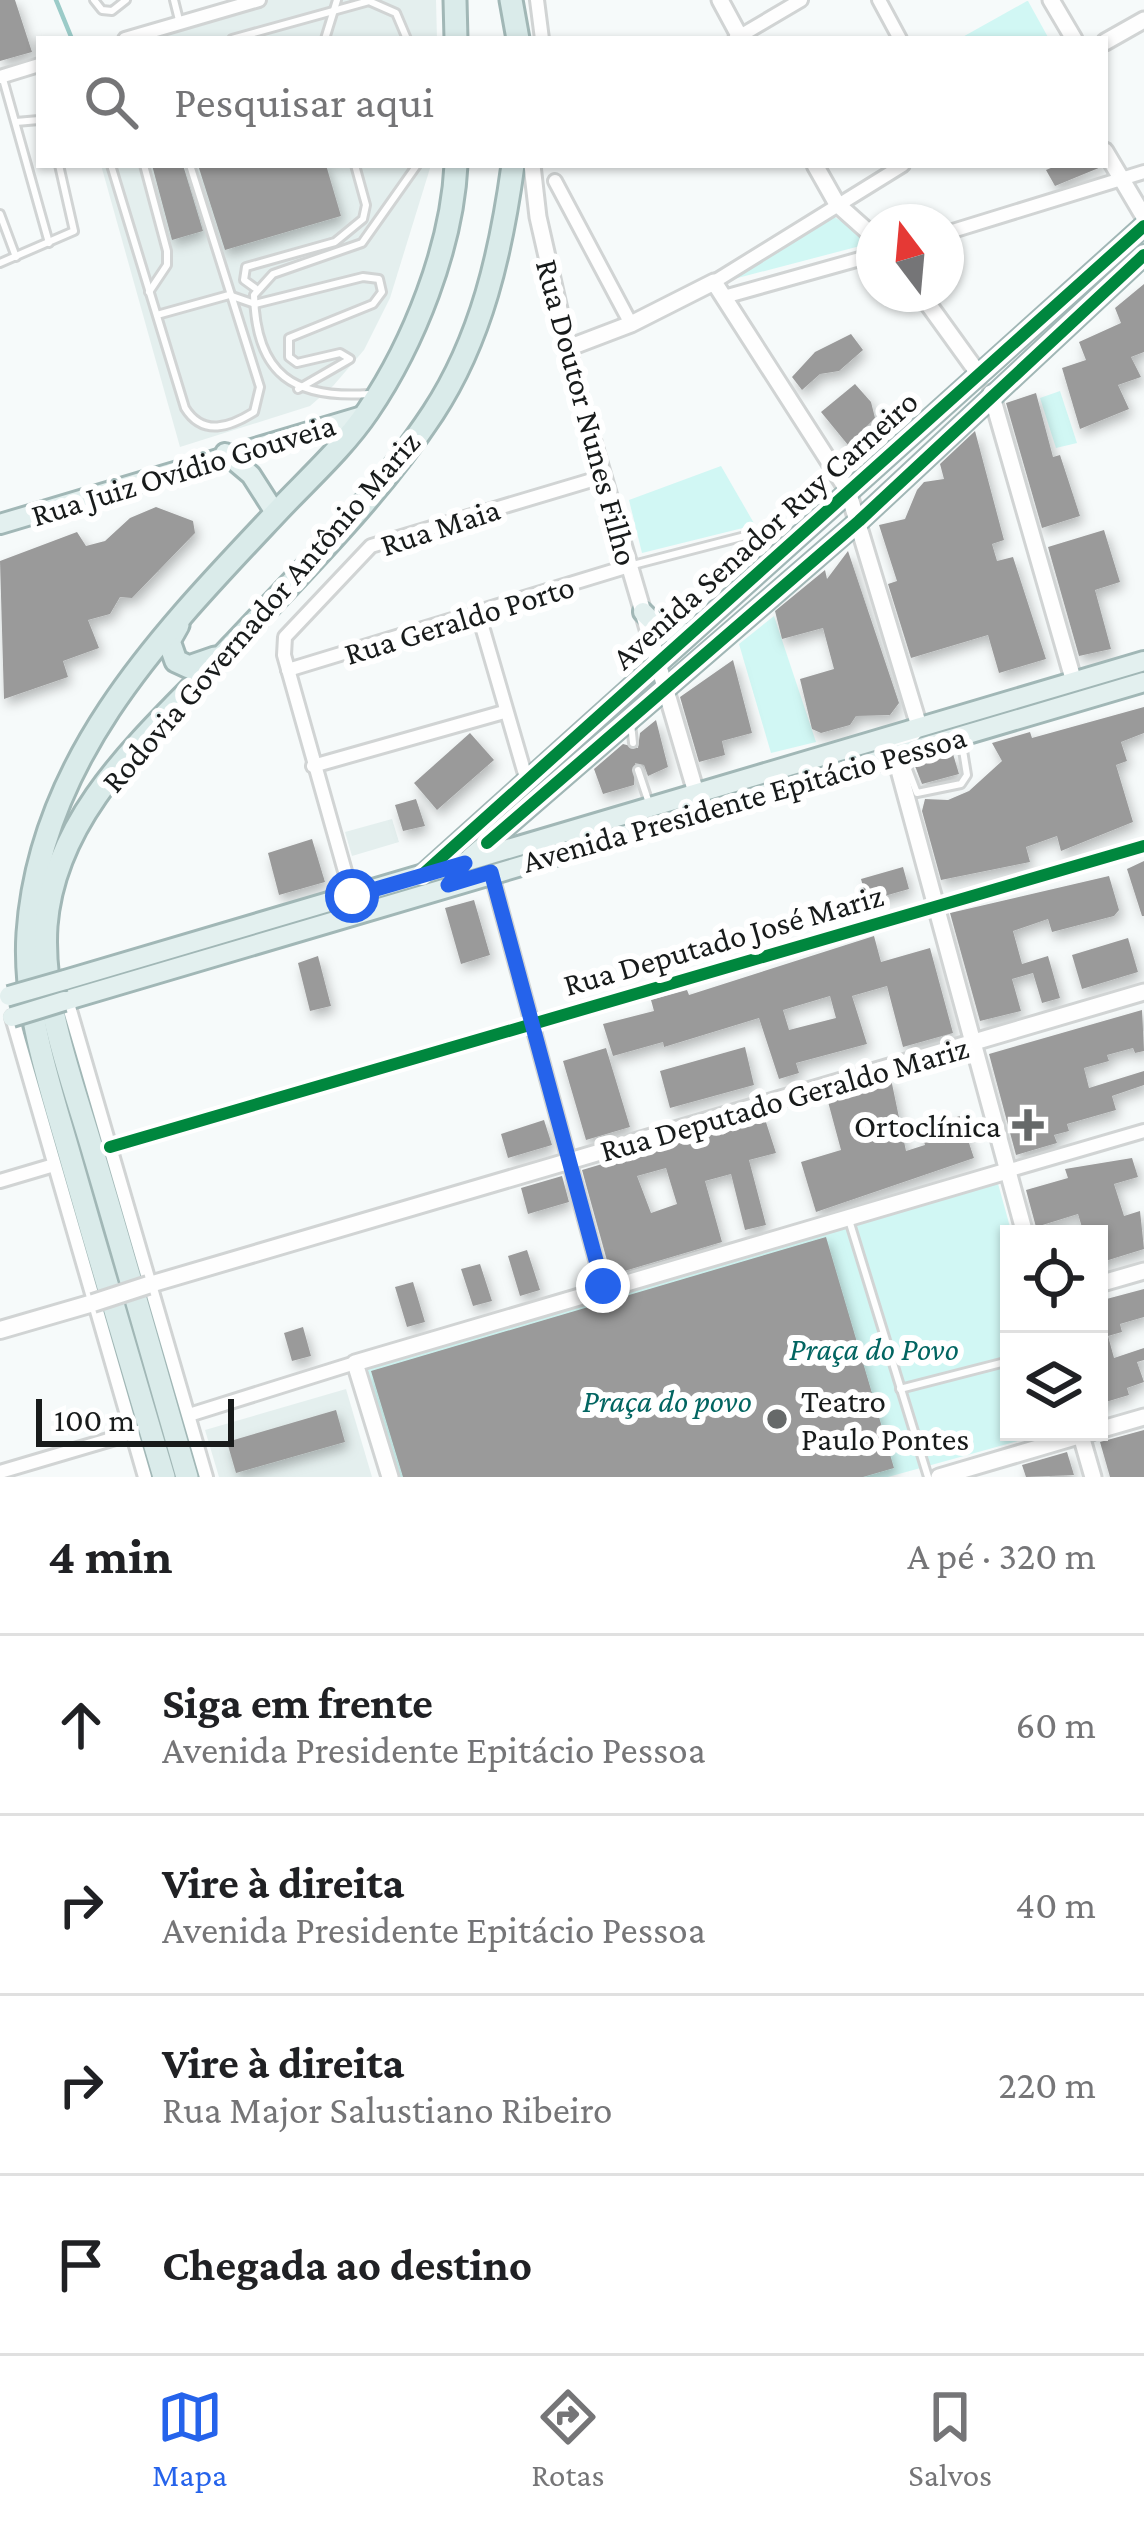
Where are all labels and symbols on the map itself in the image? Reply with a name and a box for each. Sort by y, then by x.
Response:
north arrow [856,204,964,312]
street label: Rua Doutor Nunes Filho [529,255,646,569]
street label: Avenida Senador Ruy Carneiro [604,382,925,676]
street label: Rua Juiz Ovídio Gouveia [27,406,340,533]
street label: Rodovia Governador Antônio Mariz [94,423,427,799]
street label: Rua Maia [376,490,505,563]
street label: Rua Geraldo Porto [340,567,578,672]
street label: Avenida Presidente Epitácio Pessoa [518,717,970,880]
route start [325,869,379,923]
street label: Rua Deputado José Mariz [559,876,887,1003]
street label: Rua Deputado Geraldo Mariz [596,1028,973,1169]
place label: Ortoclínica [854,1107,1001,1144]
marker: Ortoclínica [1012,1109,1044,1141]
route end [576,1259,630,1313]
park label: Praça do Povo [789,1330,959,1367]
park label: Praça do povo [582,1382,752,1419]
place label: Teatro Paulo Pontes [801,1382,969,1457]
scale bar [36,1393,234,1446]
marker: Teatro Paulo Pontes [764,1406,790,1432]

